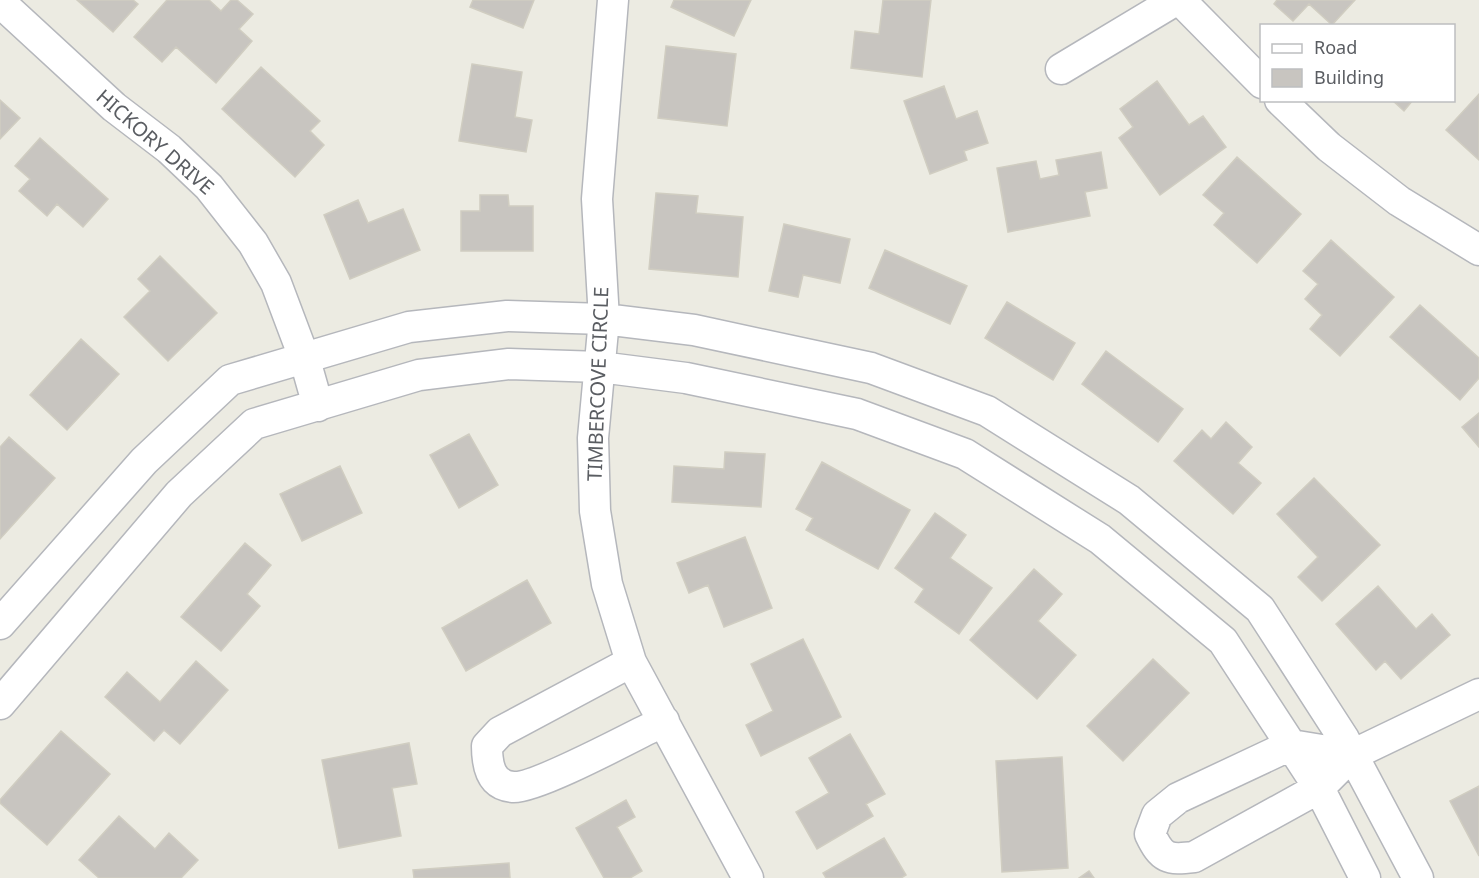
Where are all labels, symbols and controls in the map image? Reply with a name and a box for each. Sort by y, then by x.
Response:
legend [1260,24,1455,102]
text: Road [1314,35,1357,59]
text: Building [1314,65,1384,89]
street label: HICKORY DRIVE [91,83,220,200]
street label: TIMBERCOVE CIRCLE [581,286,614,482]

